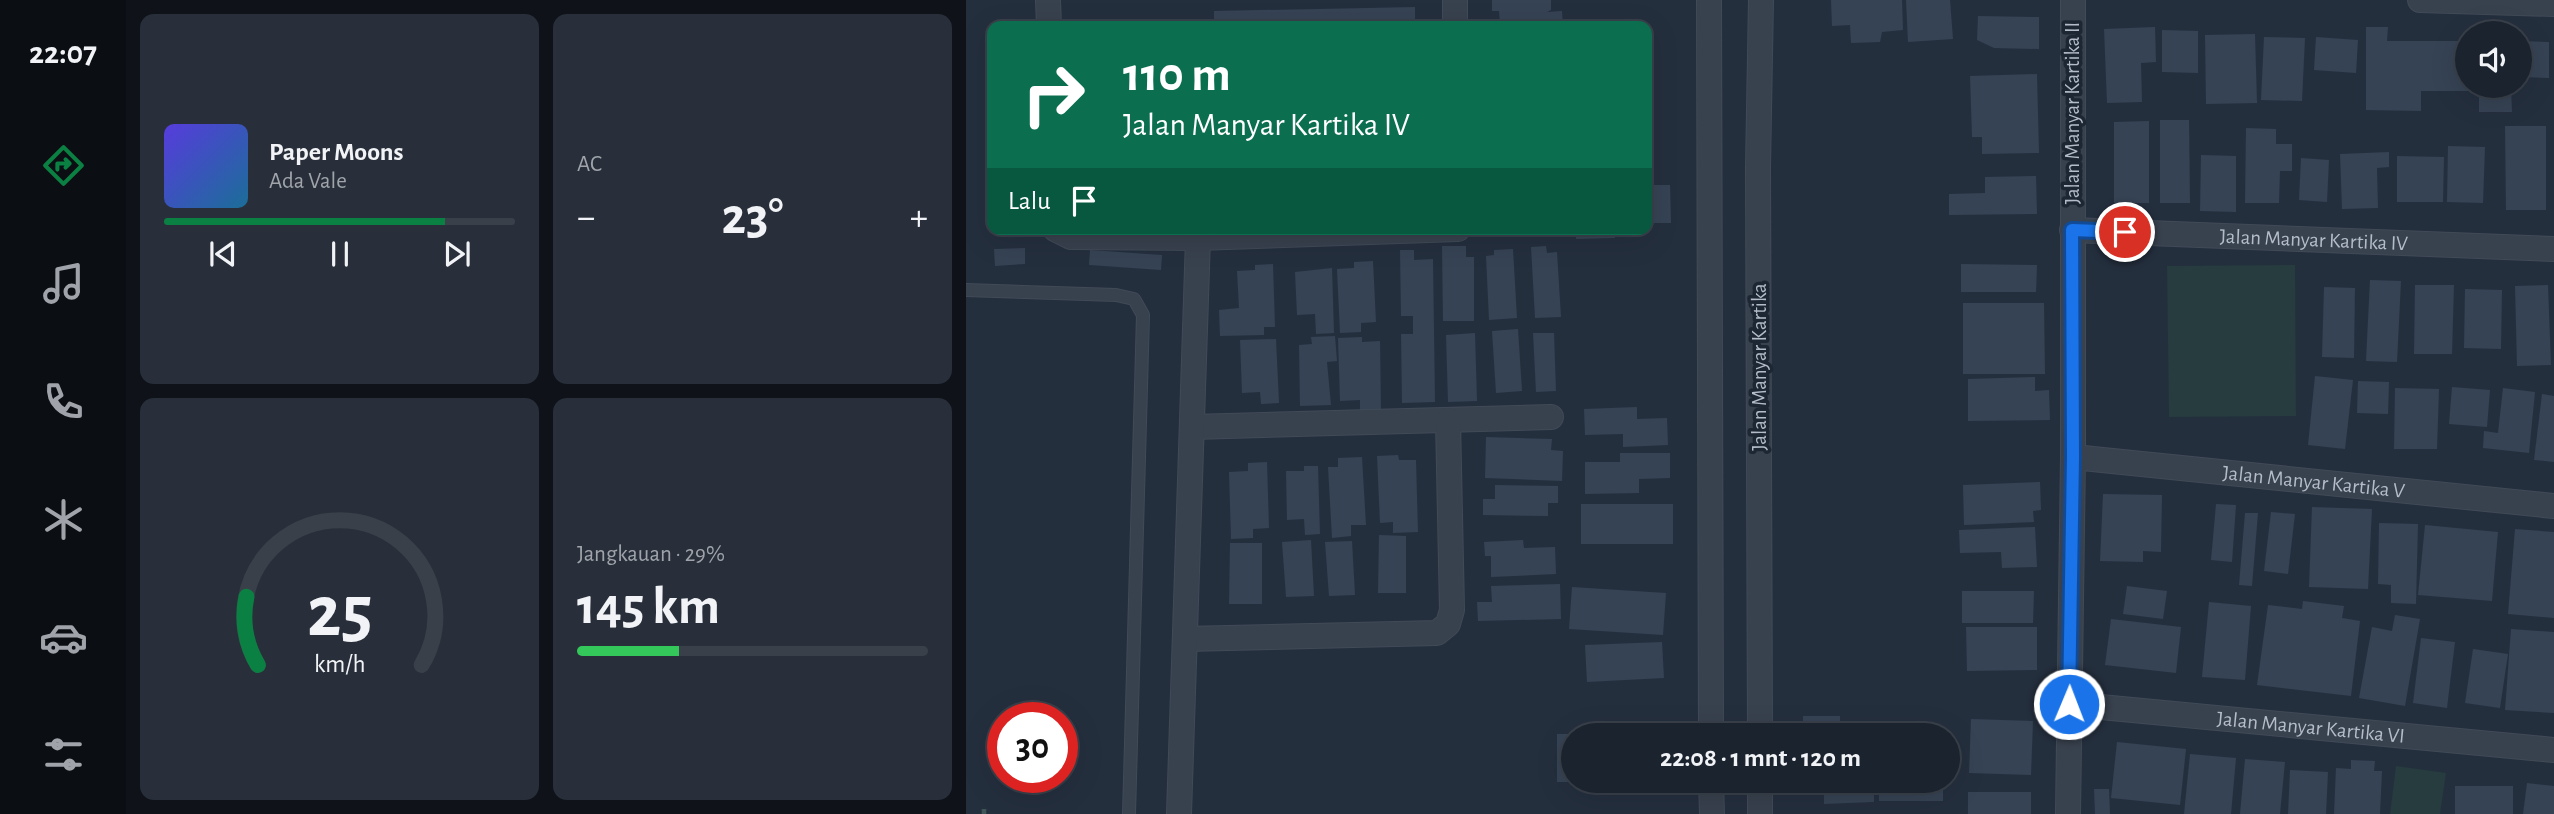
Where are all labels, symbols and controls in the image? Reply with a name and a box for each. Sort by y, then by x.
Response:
map controls [2455,21,2532,98]
button: sound [2455,21,2532,98]
street label: Jalan Manyar Kartika II [2062,22,2083,204]
text: 22:07 [29,37,97,69]
icon: right [1008,49,1099,140]
text: 110 m [1123,51,1231,100]
text: Jalan Manyar Kartika IV [1123,109,1410,141]
text: Paper Moons [269,139,404,165]
icon: directions [39,141,88,190]
text: AC [577,153,602,176]
text: Ada Vale [269,170,347,193]
icon: arrive [1065,182,1103,220]
text: Lalu [1008,188,1051,214]
text: 23° [721,191,784,243]
text: − [577,199,595,237]
text: + [910,199,928,237]
pin [2095,202,2155,262]
icon: arrive [2106,213,2144,251]
street label: Jalan Manyar Kartika IV [2219,225,2408,254]
icon: previous [204,235,242,273]
icon: pause [321,235,359,273]
icon: next [438,235,476,273]
icon: music [39,259,88,308]
street label: Jalan Manyar Kartika [1749,283,1770,451]
icon: phone [39,377,88,426]
street label: Jalan Manyar Kartika V [2222,462,2406,501]
icon: climate [39,495,88,544]
text: Jangkauan · 29% [577,543,725,566]
text: 25 [307,577,372,650]
text: 145 km [577,581,720,633]
icon: car [39,613,88,662]
text: km/h [314,652,365,677]
position arrow [2032,667,2106,741]
speed limit sign: 30 [987,702,1078,793]
street label: Jalan Manyar Kartika VI [2216,708,2406,746]
icon: filters [39,730,88,779]
text: 22:08 · 1 mnt · 120 m [1660,745,1861,771]

